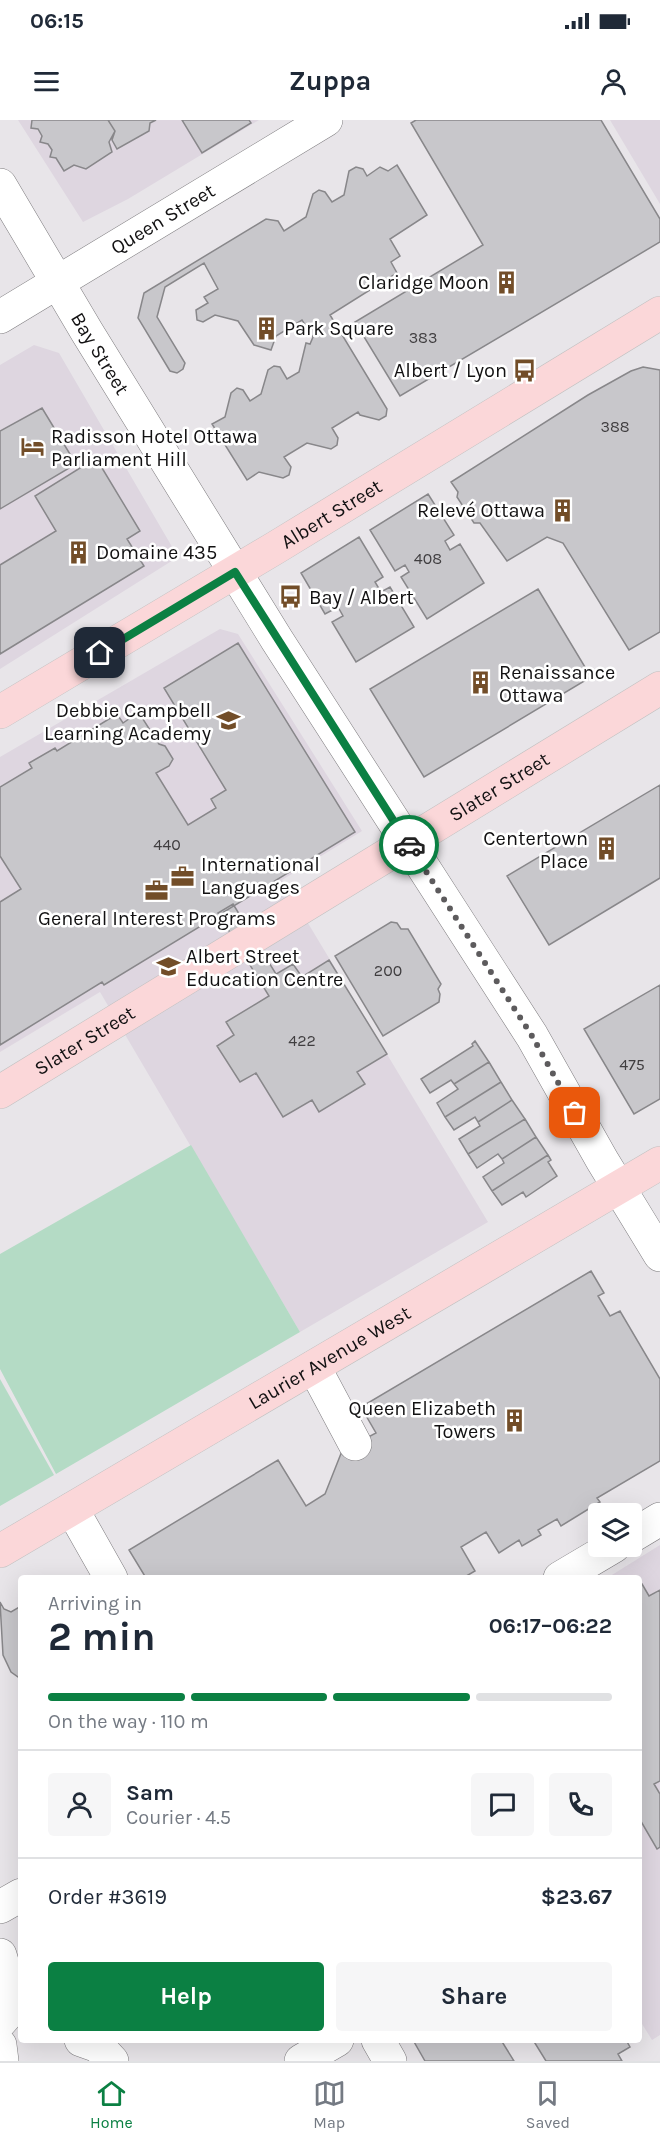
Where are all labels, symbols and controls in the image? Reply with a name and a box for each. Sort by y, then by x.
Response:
text: 06:15 [30,8,84,34]
icon: menu [30,65,63,98]
text: Zuppa [289,65,371,97]
icon: person [597,65,630,98]
street label: Queen Street [107,179,220,259]
building icon: Claridge Moon [494,269,520,295]
place label: Claridge Moon [358,271,489,294]
street label: Bay Street [66,308,134,399]
building icon: Park Square [253,315,279,341]
place label: Park Square [284,317,394,340]
house number: 383 [409,328,437,347]
bus stop icon: Albert / Lyon [512,357,538,383]
place label: Albert / Lyon [394,359,507,382]
house number: 388 [600,417,630,436]
place label: Radisson Hotel Ottawa Parliament Hill [51,425,258,471]
hotel icon: Radisson Hotel Ottawa Parliament Hill [20,434,46,460]
street label: Albert Street [277,474,386,554]
building icon: Relevé Ottawa [550,497,576,523]
place label: Relevé Ottawa [417,499,545,522]
building icon: Domaine 435 [65,539,91,565]
place label: Domaine 435 [96,541,217,564]
house number: 408 [414,549,442,568]
bus stop icon: Bay / Albert [278,584,304,610]
place label: Bay / Albert [309,586,414,609]
pin [74,627,125,678]
icon: home [83,636,116,669]
place label: Renaissance Ottawa [499,661,615,707]
building icon: Renaissance Ottawa [468,670,494,696]
place label: Debbie Campbell Learning Academy [44,699,211,745]
school or university icon: Debbie Campbell Learning Academy [216,708,242,734]
street label: Slater Street [445,747,554,826]
courier [379,815,439,875]
place label: Centertown Place [483,827,588,873]
icon: car [393,829,426,862]
house number: 440 [153,835,181,854]
building icon: Centertown Place [593,836,619,862]
place label: International Languages [201,853,320,899]
office icon: International Languages [170,863,196,889]
office icon: General Interest Programs [144,878,170,904]
place label: General Interest Programs [38,907,276,930]
place label: Albert Street Education Centre [186,945,343,991]
school or university icon: Albert Street Education Centre [155,954,181,980]
house number: 200 [374,961,402,980]
street label: Slater Street [30,1001,139,1080]
house number: 422 [288,1031,316,1050]
house number: 475 [619,1055,645,1074]
pin [549,1087,600,1138]
icon: bag [558,1096,591,1129]
street label: Laurier Avenue West [244,1301,415,1414]
place label: Queen Elizabeth Towers [348,1397,496,1443]
building icon: Queen Elizabeth Towers [501,1407,527,1433]
map controls [588,1503,642,1557]
button: layers [588,1503,642,1557]
text: Arriving in [48,1592,142,1615]
text: 06:17–06:22 [489,1613,612,1639]
text: 2 min [48,1614,156,1660]
text: On the way · 110 m [48,1710,209,1733]
button: person [48,1773,111,1836]
button: chat [471,1773,534,1836]
button: phone [549,1773,612,1836]
text: Sam [126,1780,174,1806]
text: Courier · 4.5 [126,1806,231,1829]
text: Order #3619 [48,1884,167,1910]
text: $23.67 [541,1884,612,1910]
button: Help [48,1962,324,2031]
button: Share [336,1962,612,2031]
tab: Home [90,2077,133,2132]
tab: Map [313,2077,346,2132]
tab: Saved [526,2077,570,2132]

